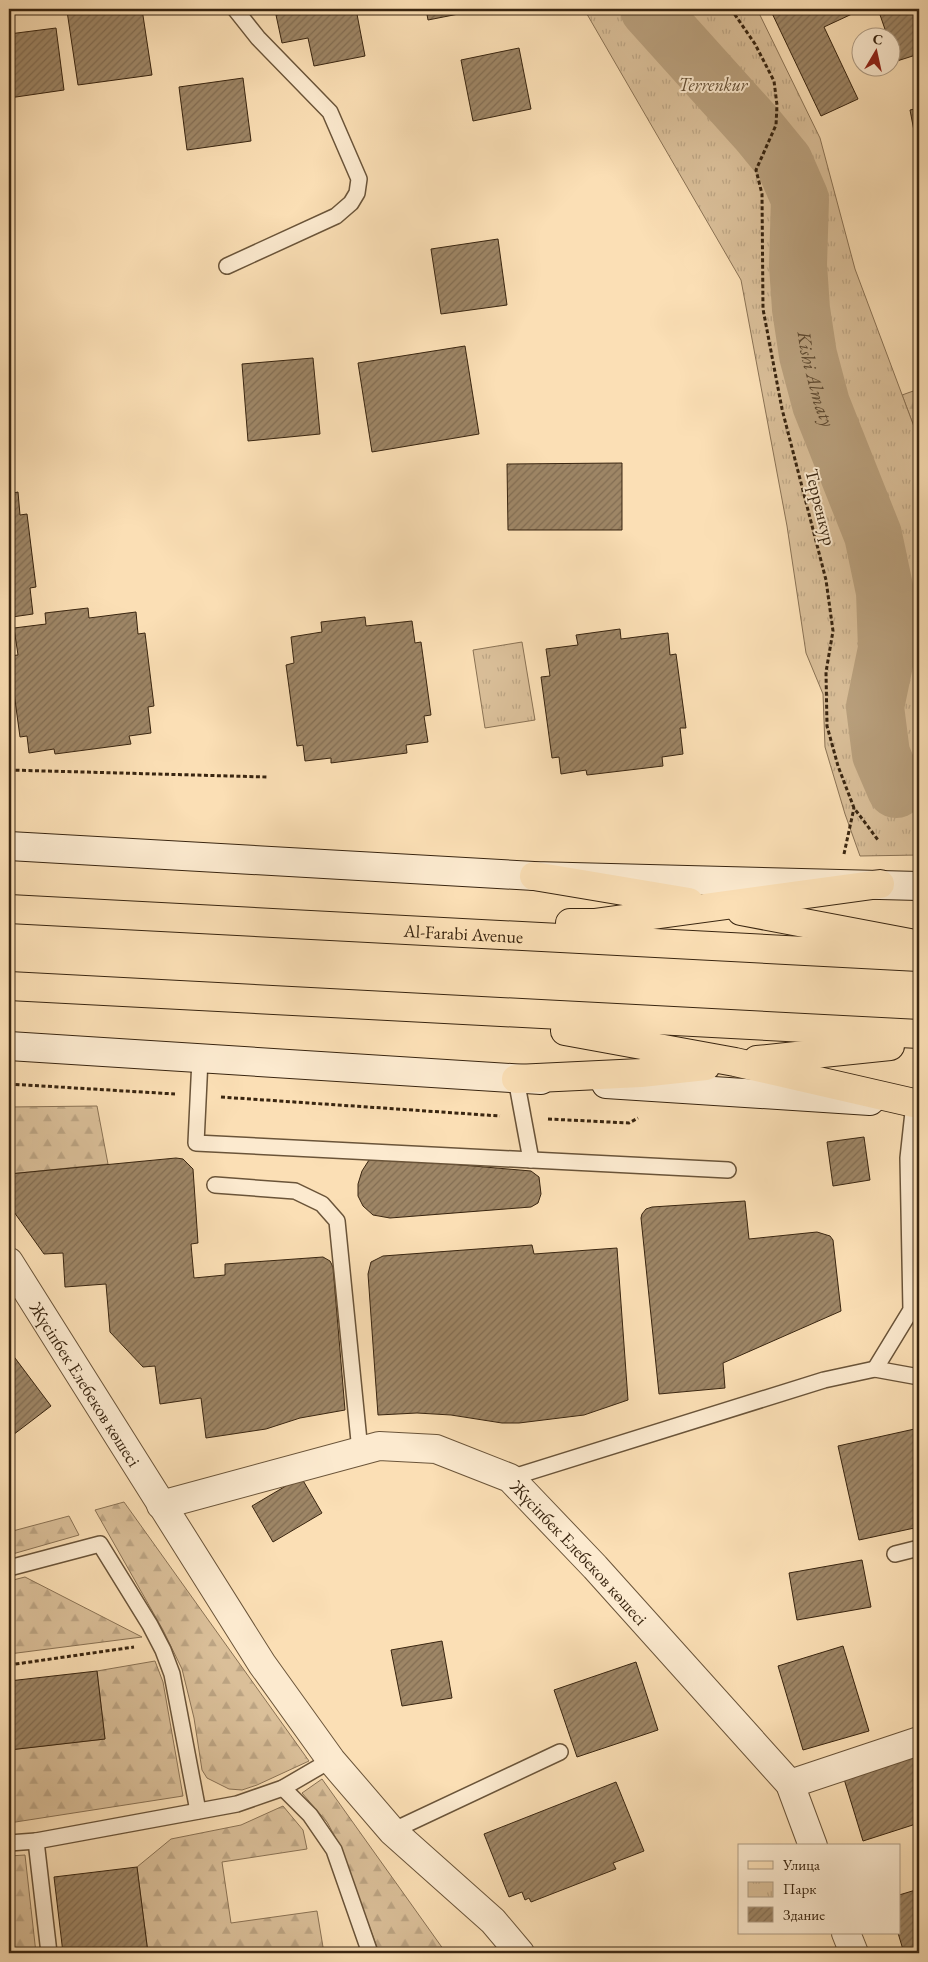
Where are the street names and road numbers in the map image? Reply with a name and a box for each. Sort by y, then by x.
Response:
street label: Терренкур [800,466,842,548]
street label: Al-Farabi Avenue [402,918,524,948]
street label: Жүсіпбек Елебеков көшесі [25,1296,147,1471]
street label: Жүсіпбек Елебеков көшесі [505,1474,653,1630]

